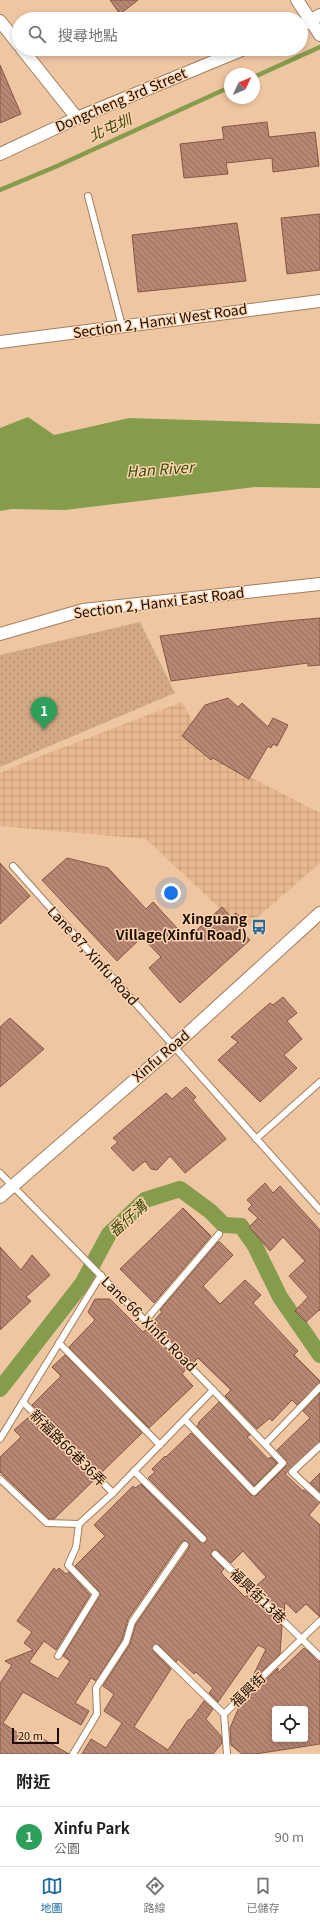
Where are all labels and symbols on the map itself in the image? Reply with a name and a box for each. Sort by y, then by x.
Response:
street label: Dongcheng 3rd Street [52,62,190,136]
north arrow [224,68,260,104]
water label: 北屯圳 [85,107,136,145]
street label: Section 2, Hanxi West Road [71,298,248,342]
water label: Han River [126,456,196,481]
street label: Section 2, Hanxi East Road [72,582,245,622]
pin: 1 [31,697,57,730]
your location [161,883,181,903]
street label: Lane 87, Xinfu Road [44,901,144,1009]
place label: Xinguang Village(Xinfu Road) [115,908,248,944]
bus stop icon: Xinguang Village(Xinfu Road) [250,918,268,936]
street label: Xinfu Road [127,1025,193,1086]
water label: 番仔溝 [103,1194,152,1241]
street label: Lane 66, Xinfu Road [98,1271,202,1375]
street label: 新福路66巷36弄 [26,1404,112,1490]
street label: 福興街13巷 [226,1563,291,1627]
street label: 福興街 [225,1667,269,1711]
scale bar [12,1726,59,1745]

